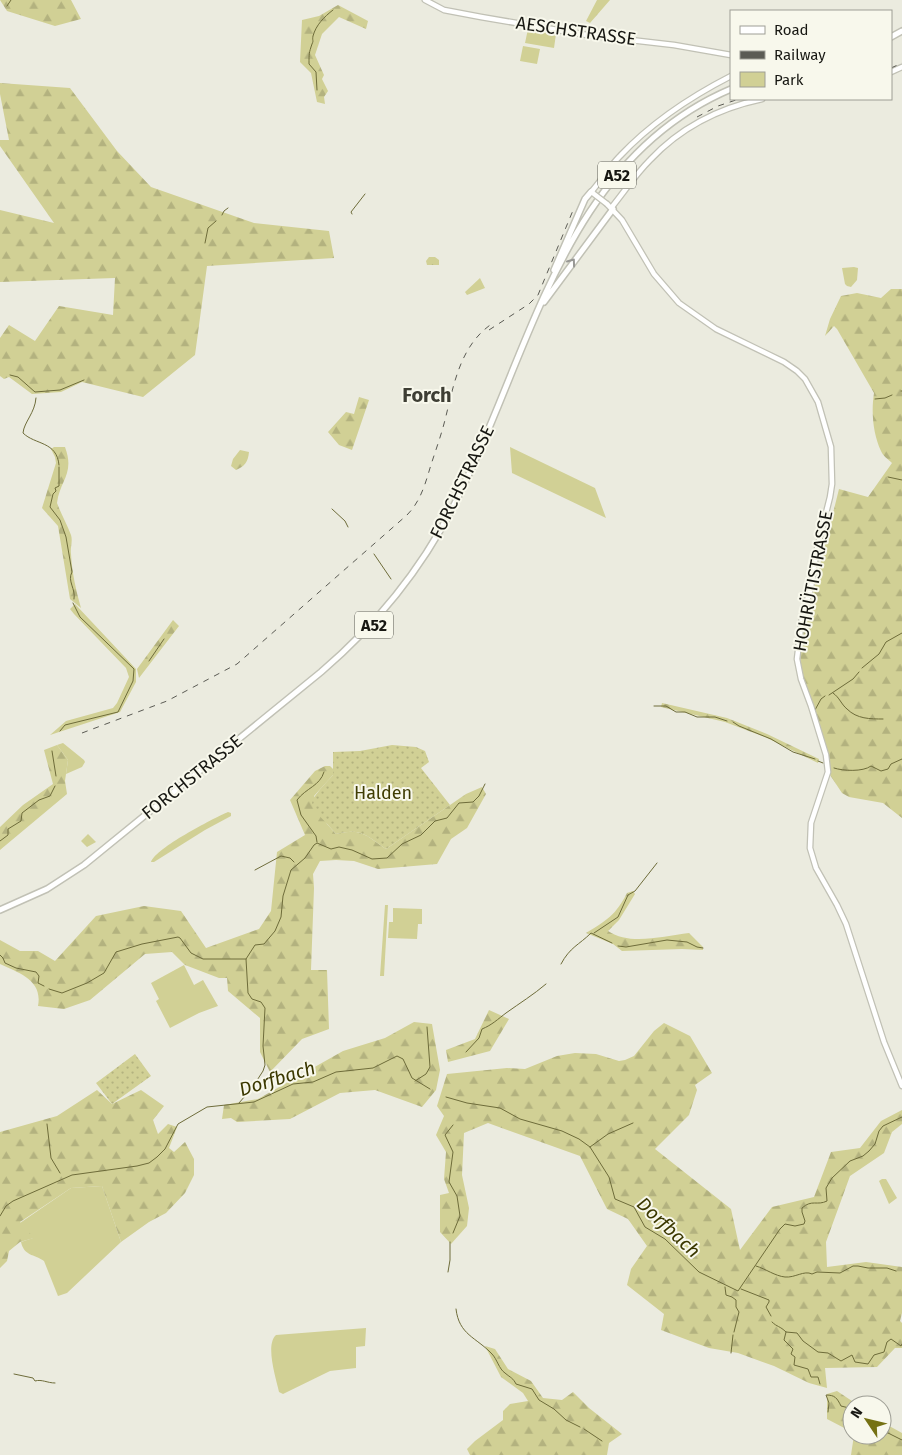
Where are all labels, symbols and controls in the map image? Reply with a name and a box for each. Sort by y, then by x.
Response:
legend [730,10,892,100]
street label: AESCHSTRASSE [515,12,637,50]
text: Road [774,21,809,39]
text: Railway [774,46,826,64]
text: Park [774,71,804,89]
road number: A52 [598,162,636,188]
one-way arrow [566,258,575,268]
district label: Forch [402,383,452,407]
street label: FORCHSTRASSE [425,422,499,542]
street label: HOHRÜTISTRASSE [789,509,837,653]
road number: A52 [355,612,393,638]
street label: FORCHSTRASSE [137,730,247,824]
park label: Halden [354,782,412,804]
water label: Dorfbach [236,1056,318,1101]
water label: Dorfbach [632,1192,705,1263]
north arrow [842,1395,892,1445]
text: N [847,1404,866,1422]

